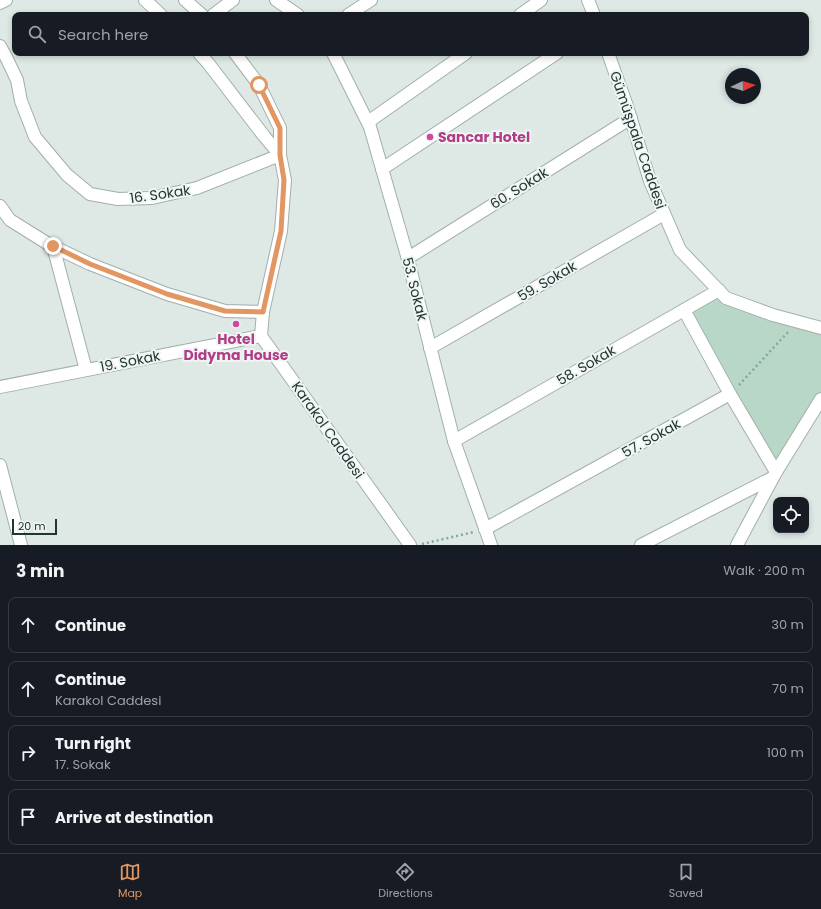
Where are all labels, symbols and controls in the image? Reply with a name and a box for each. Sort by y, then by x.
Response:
search box [12,12,809,56]
icon: search [26,23,48,45]
text: Search here [58,24,148,45]
street label: Gümüşpala Caddesi [605,68,671,212]
north arrow [725,68,761,104]
route start [250,76,268,94]
place label: Sancar Hotel [438,127,530,147]
marker: Sancar Hotel [425,132,435,142]
street label: 60. Sokak [486,162,553,214]
street label: 16. Sokak [128,180,192,208]
route end [44,237,62,255]
street label: 53. Sokak [397,255,433,324]
street label: 59. Sokak [514,256,581,306]
marker: Hotel Didyma House [231,319,241,329]
place label: Hotel Didyma House [184,329,289,365]
street label: 58. Sokak [553,340,620,390]
street label: 19. Sokak [98,345,163,377]
street label: Karakol Caddesi [287,377,369,483]
street label: 57. Sokak [618,413,685,462]
map controls [773,497,809,533]
button: locate [773,497,809,533]
scale bar [12,517,57,536]
text: 20 m [18,518,46,534]
text: 3 min [16,559,64,583]
text: Walk · 200 m [723,561,805,580]
icon: ahead [17,614,39,636]
text: Continue [55,615,126,636]
text: 30 m [771,615,804,634]
text: Continue [55,669,126,690]
icon: ahead [17,678,39,700]
text: 70 m [772,679,804,698]
text: Karakol Caddesi [55,691,161,710]
text: Turn right [55,733,131,754]
icon: right [17,742,39,764]
text: 100 m [767,743,804,762]
text: 17. Sokak [55,755,111,774]
icon: arrive [17,806,39,828]
text: Arrive at destination [55,807,213,828]
tab: Map [118,861,142,902]
tab: Directions [378,861,433,902]
tab: Saved [669,861,703,902]

